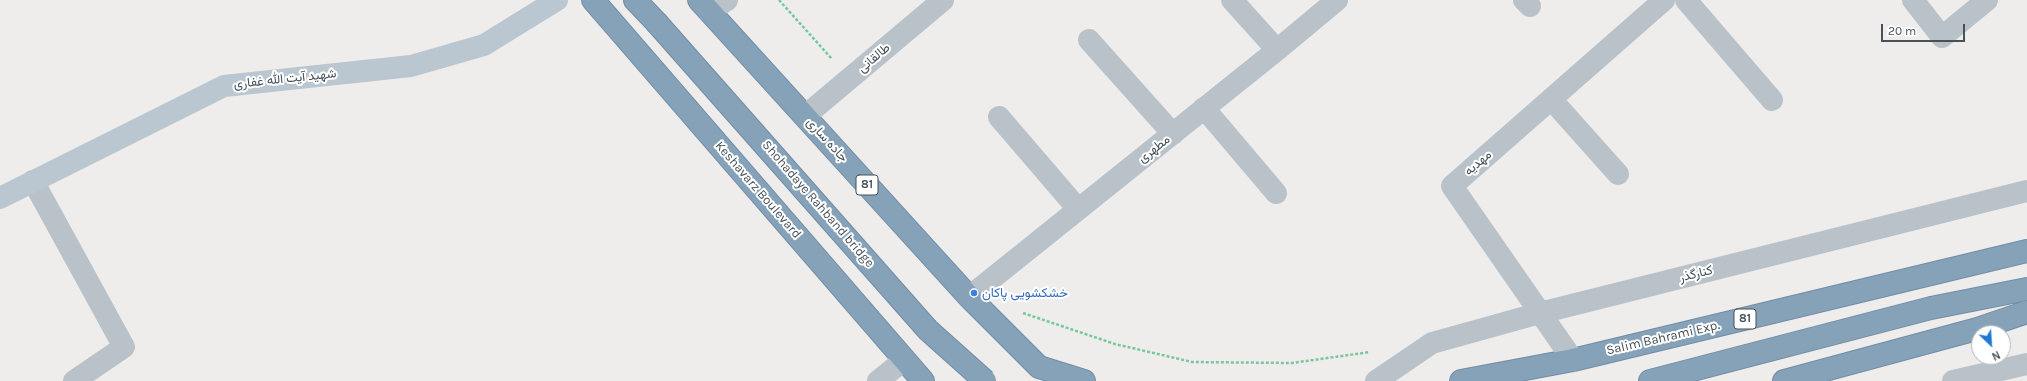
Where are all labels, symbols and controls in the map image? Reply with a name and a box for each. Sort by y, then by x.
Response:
scale bar [1883,16,1967,42]
text: 20 m [1888,24,1916,38]
street label: طالقانی [855,40,893,76]
street label: شهید آیت الله غفاری [233,66,337,92]
street label: جاده ساری [803,114,851,166]
street label: مطهری [1135,132,1173,166]
street label: Shohadaye Rahband bridge [759,137,877,271]
street label: Keshavarz Boulevard [712,138,804,242]
street label: مهدیه [1461,147,1495,179]
road number: 81 [856,175,878,195]
street label: کنارگذر [1678,262,1714,286]
place label: خشکشویی پاکان [982,285,1068,301]
marker: خشکشویی پاکان [969,288,979,298]
road number: 81 [1734,309,1756,329]
street label: Salim Bahrami Exp. [1605,317,1721,359]
north arrow [1971,325,2011,365]
text: N [1990,348,2002,363]

